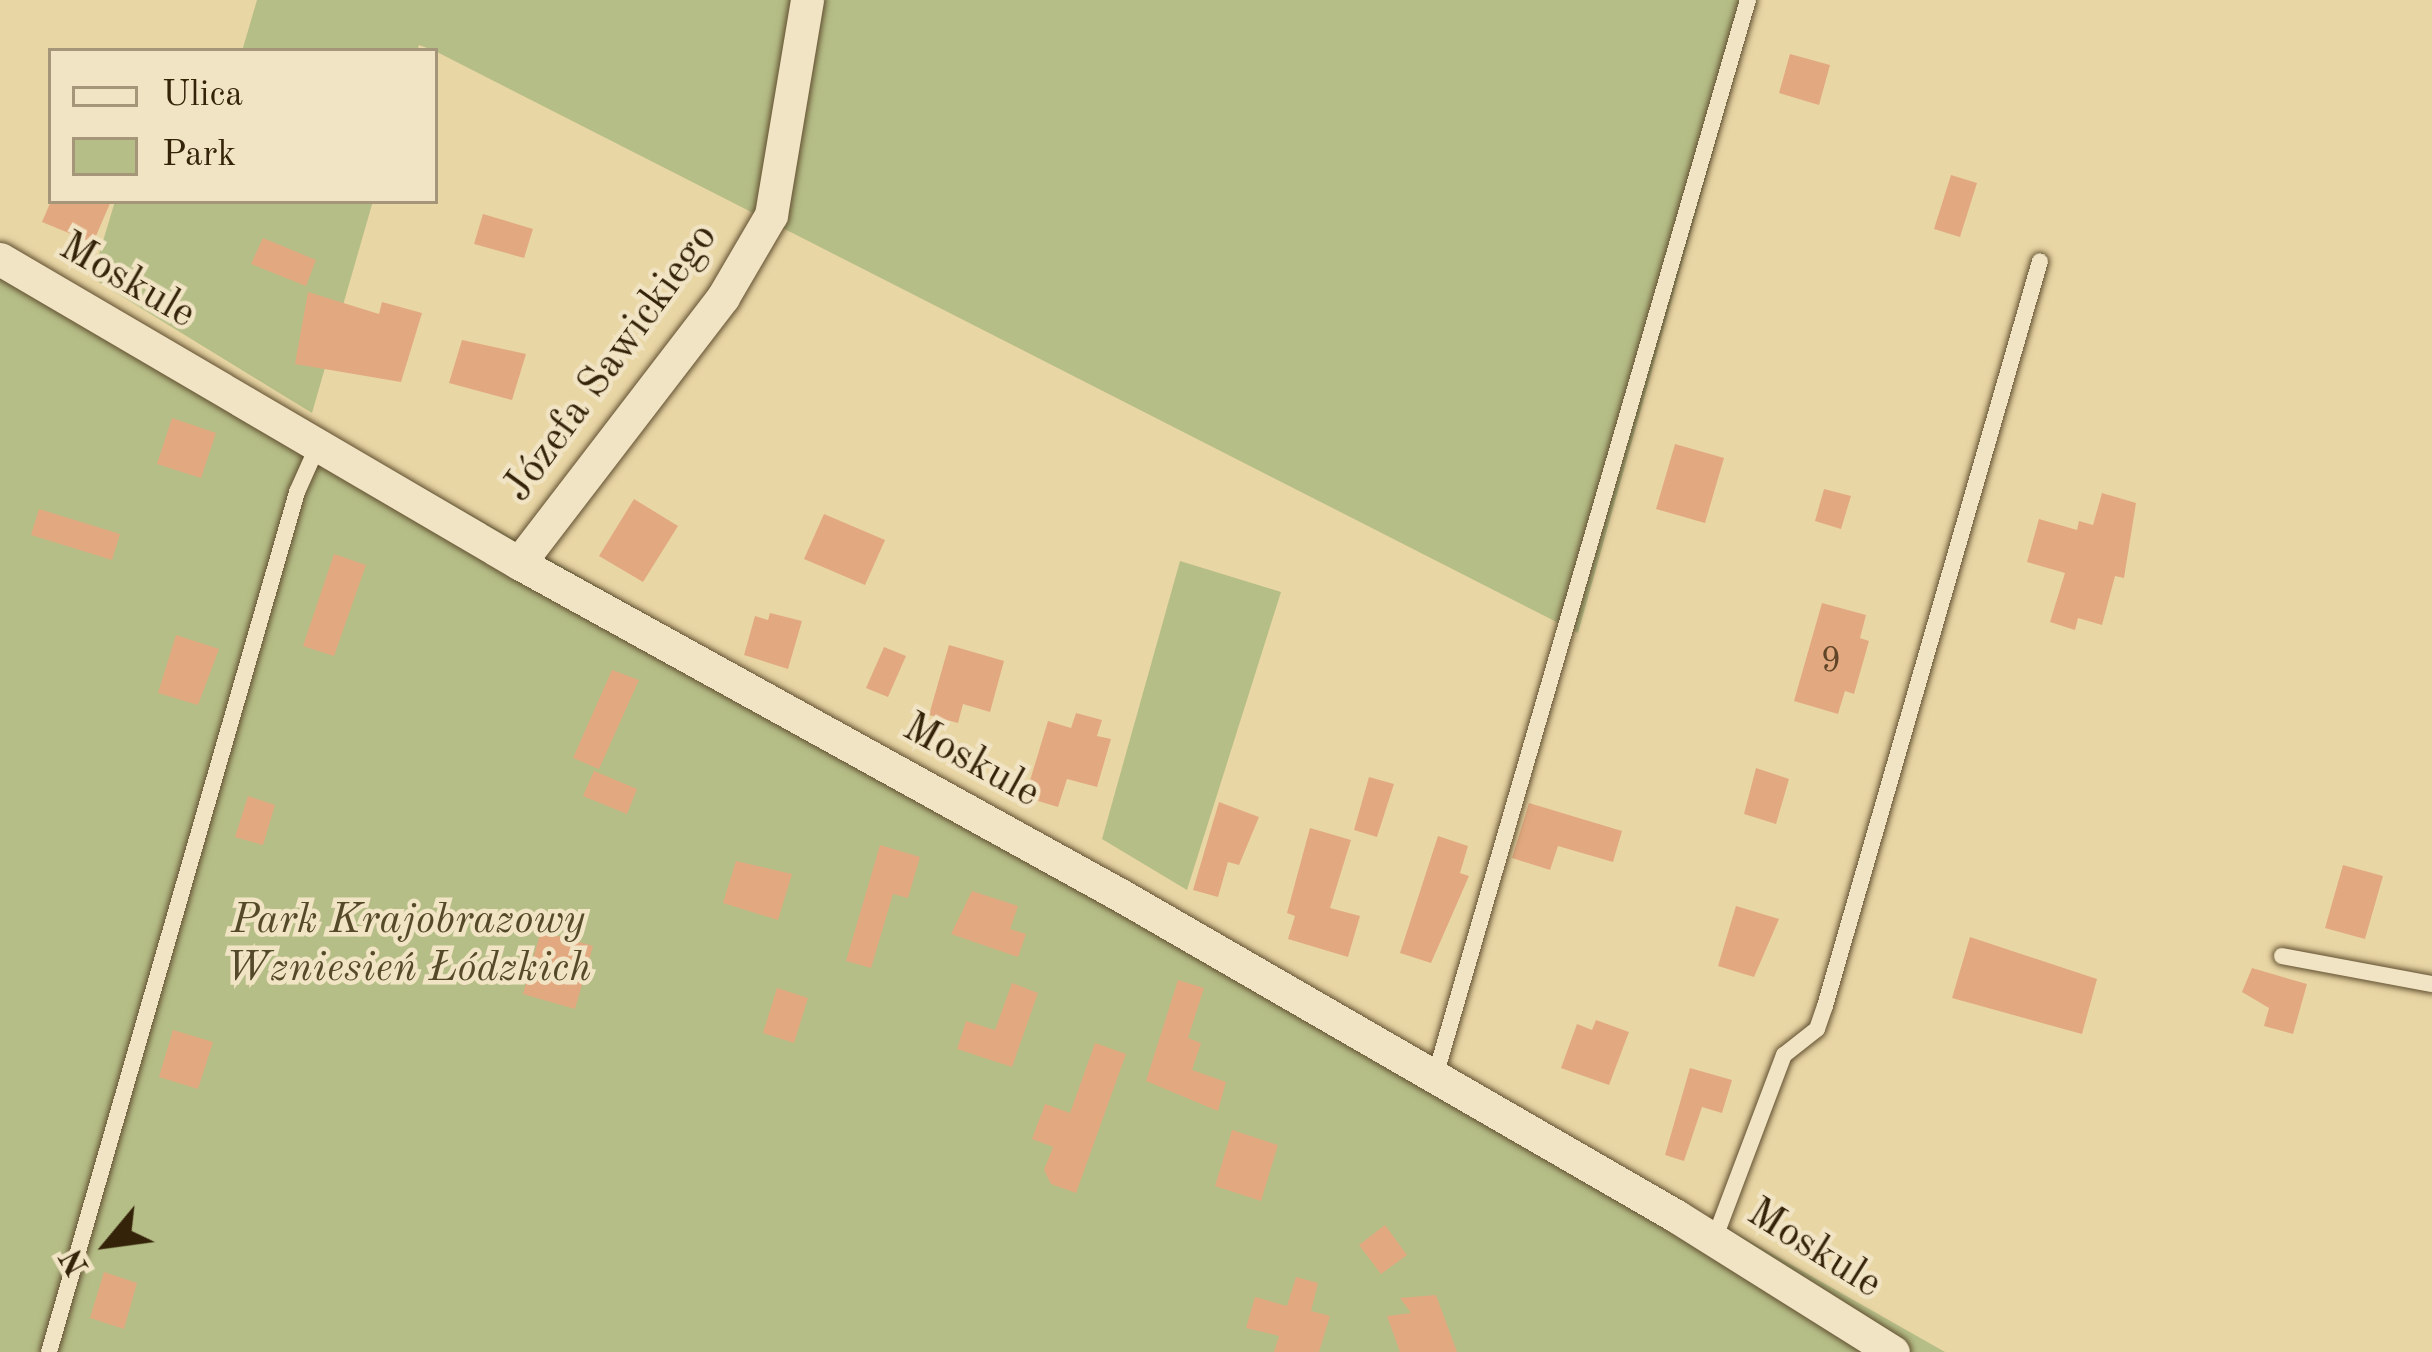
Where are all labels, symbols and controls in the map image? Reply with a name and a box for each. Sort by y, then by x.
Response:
legend [48,48,438,204]
text: Ulica [162,78,243,114]
text: Park [162,138,236,174]
street label: Józefa Sawickiego [493,214,729,512]
street label: Moskule [50,222,204,340]
house number: 9 [1821,641,1841,685]
street label: Moskule [894,703,1048,819]
park label: Park Krajobrazowy Wzniesień Łódzkich [225,896,591,994]
north arrow [48,1184,168,1304]
street label: Moskule [1737,1188,1891,1310]
text: N [56,1243,97,1281]

